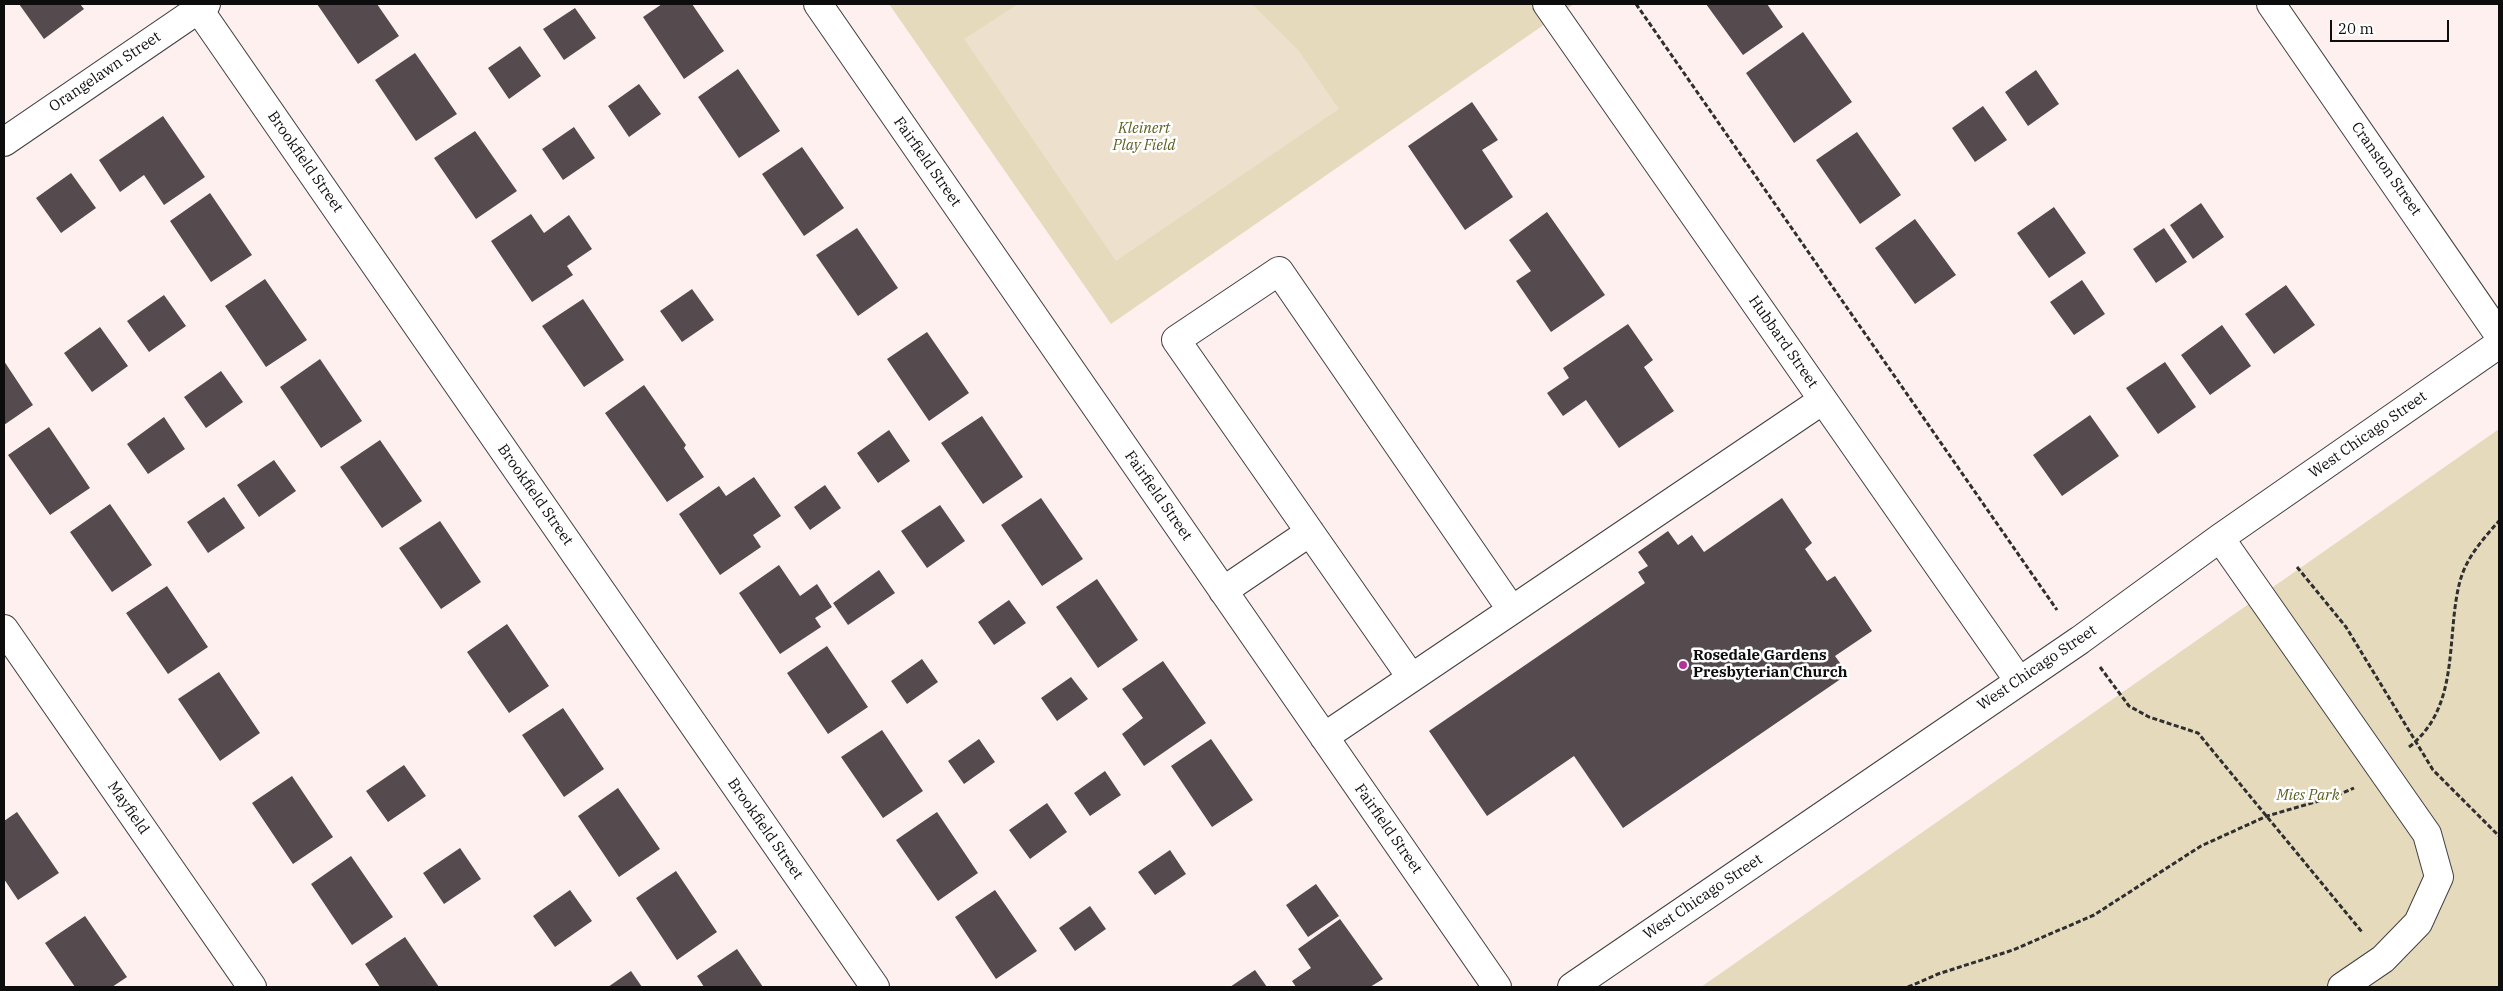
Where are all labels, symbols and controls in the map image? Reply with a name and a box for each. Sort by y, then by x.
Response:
scale bar [2333,10,2452,42]
text: 20 m [2338,19,2374,38]
street label: Orangelawn Street [46,28,164,116]
street label: Brookfield Street [263,108,347,216]
street label: Fairfield Street [889,114,965,210]
street label: Cranston Street [2347,119,2425,219]
park label: Kleinert Play Field [1113,120,1175,155]
street label: Hubbard Street [1744,292,1822,392]
street label: West Chicago Street [2306,388,2430,482]
street label: Brookfield Street [493,441,577,549]
street label: Fairfield Street [1120,448,1196,544]
street label: West Chicago Street [1974,621,2100,715]
place label: Rosedale Gardens Presbyterian Church [1693,647,1847,682]
marker: Rosedale Gardens Presbyterian Church [1677,659,1689,671]
street label: Brookfield Street [723,775,807,883]
street label: Mayfield [103,778,153,838]
street label: Fairfield Street [1350,781,1426,877]
park label: Mies Park [2276,787,2340,805]
street label: West Chicago Street [1640,850,1766,944]

